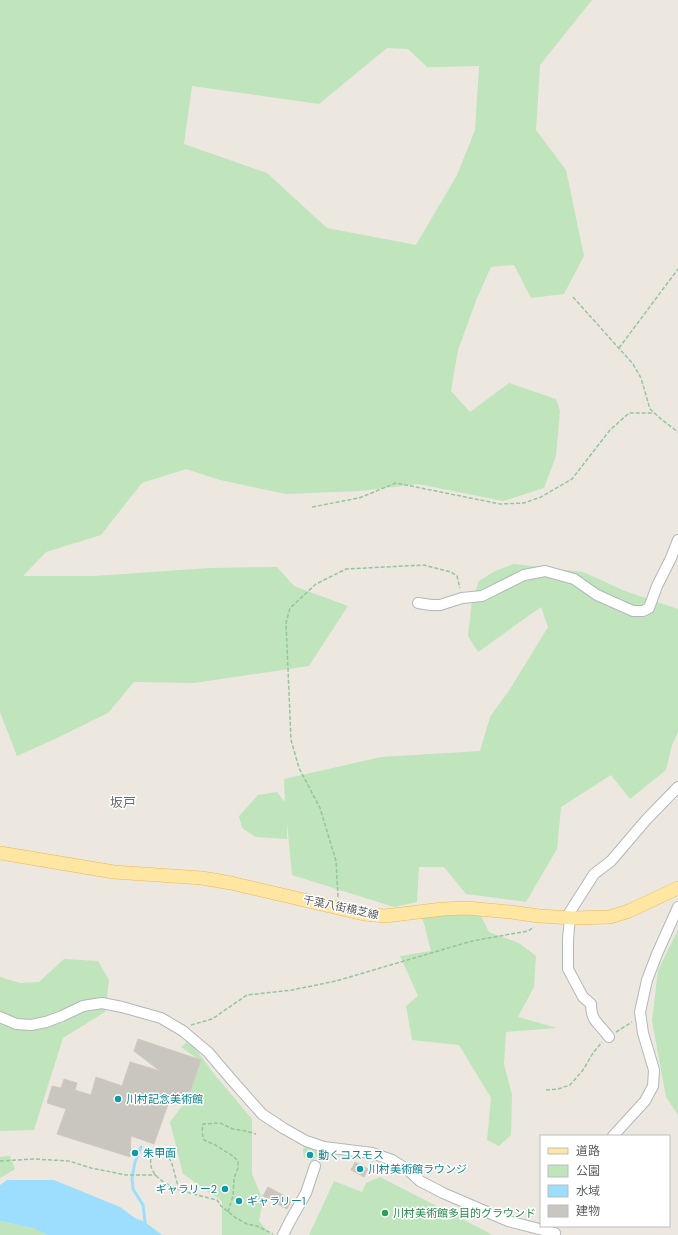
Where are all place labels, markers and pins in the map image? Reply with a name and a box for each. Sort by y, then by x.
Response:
place label: 川村記念美術館 [126,1092,203,1106]
marker: 川村記念美術館 [113,1094,123,1104]
place label: 朱甲面 [143,1146,176,1160]
marker: 朱甲面 [130,1148,140,1158]
place label: 動くコスモス [318,1148,384,1162]
marker: 動くコスモス [305,1150,315,1160]
place label: 川村美術館ラウンジ [368,1162,467,1176]
marker: 川村美術館ラウンジ [355,1164,365,1174]
place label: ギャラリー2 [156,1182,217,1196]
marker: ギャラリー2 [220,1184,230,1194]
place label: ギャラリー1 [247,1194,305,1208]
marker: ギャラリー1 [234,1196,244,1206]
place label: 川村美術館多目的グラウンド [393,1206,536,1220]
marker: 川村美術館多目的グラウンド [380,1208,390,1218]

